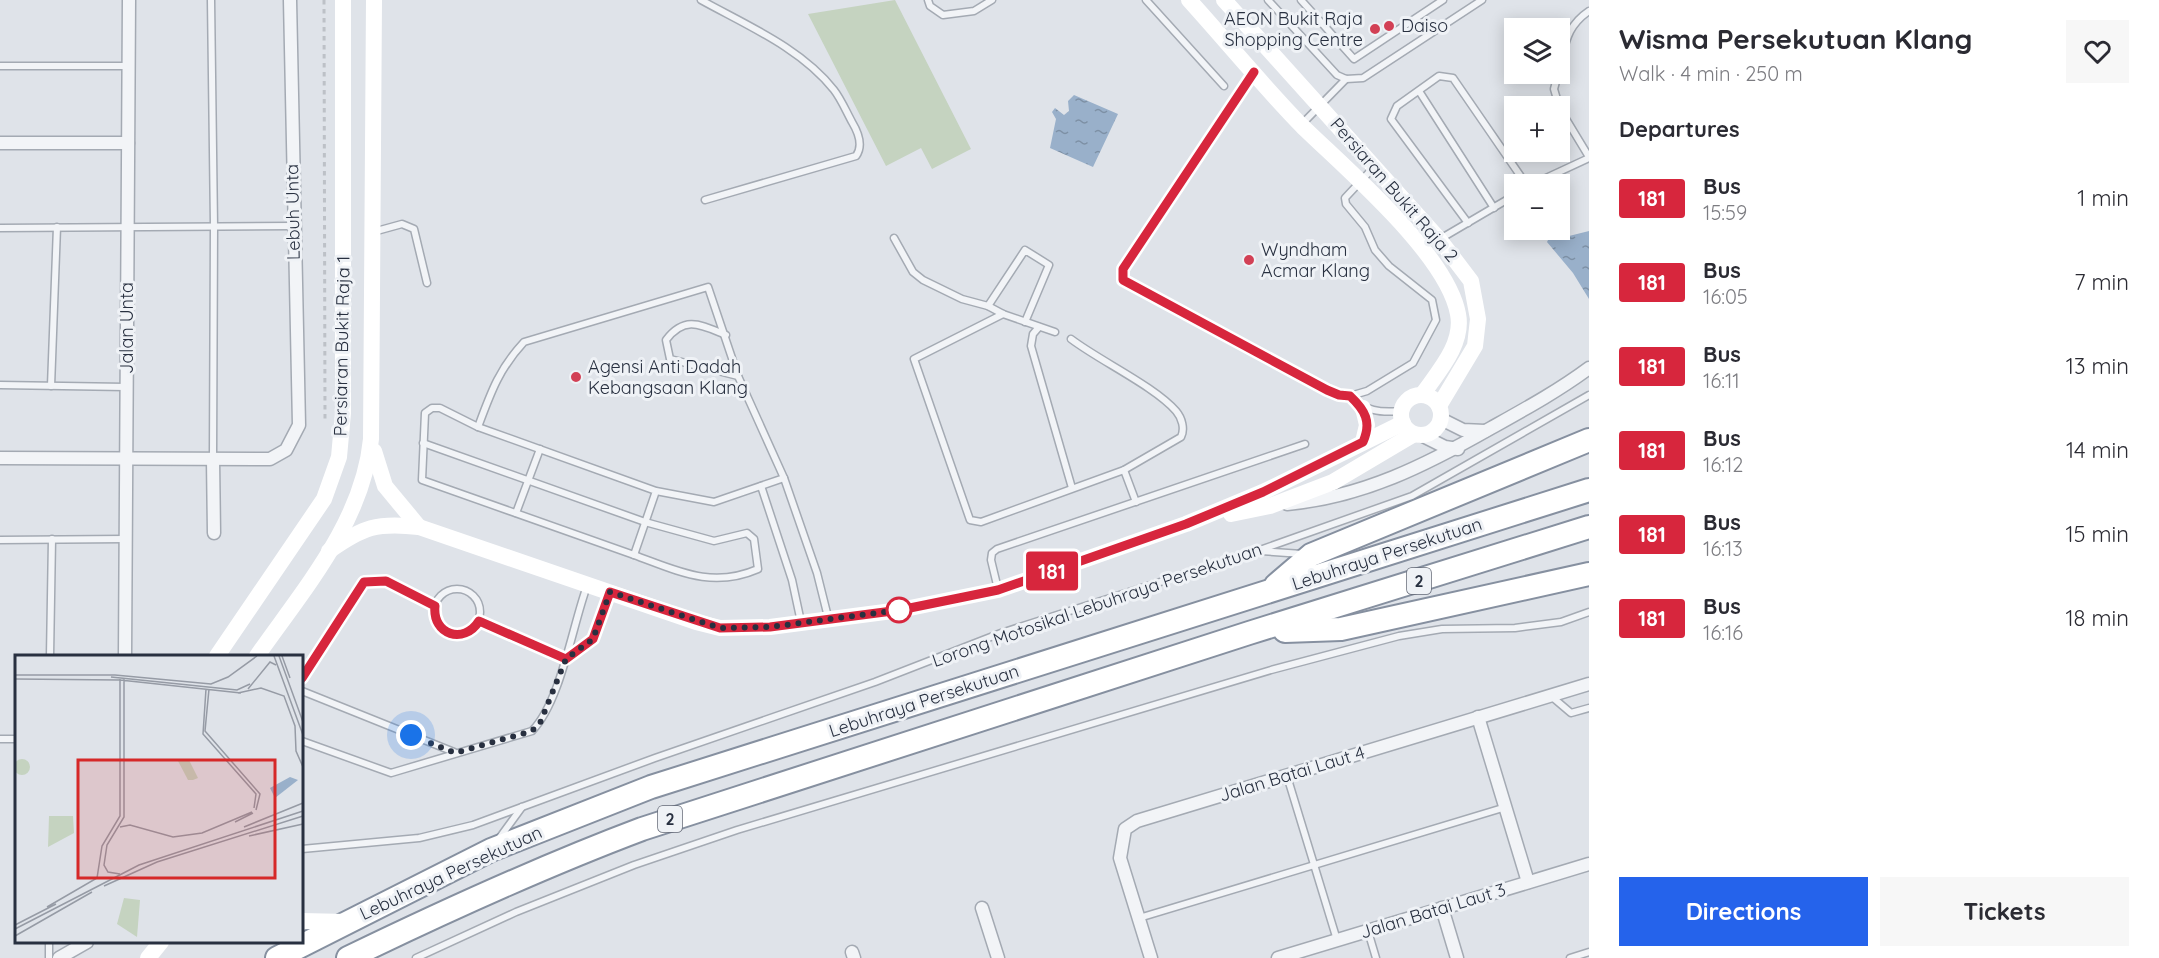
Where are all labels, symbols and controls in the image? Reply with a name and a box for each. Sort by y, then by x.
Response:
place label: AEON Bukit Raja Shopping Centre [1224,7,1363,51]
place label: Daiso [1401,14,1448,37]
map controls [1504,18,1570,240]
button: layers [1504,18,1570,84]
marker: Daiso [1382,19,1396,33]
button: heart [2066,20,2129,83]
text: Wisma Persekutuan Klang [1619,21,1972,56]
marker: AEON Bukit Raja Shopping Centre [1368,22,1382,36]
text: Walk · 4 min · 250 m [1619,61,1803,86]
button: + [1504,96,1570,162]
street label: Persiaran Bukit Raja 2 [1325,113,1463,267]
text: Departures [1619,115,1740,143]
street label: Lebuh Unta [280,164,305,260]
text: Bus [1703,172,1741,200]
button: − [1504,174,1570,240]
text: 1 min [2077,184,2129,212]
text: 181 [1638,185,1666,211]
text: 15:59 [1703,200,1747,225]
place label: Wyndham Acmar Klang [1261,238,1370,282]
marker: Wyndham Acmar Klang [1242,253,1256,267]
street label: Persiaran Bukit Raja 1 [328,255,355,436]
text: Bus [1703,256,1741,284]
text: 7 min [2074,268,2129,296]
text: 181 [1638,269,1666,295]
street label: Jalan Unta [115,282,138,374]
text: 16:05 [1703,284,1748,309]
text: Bus [1703,340,1741,368]
text: 13 min [2066,352,2129,380]
text: 181 [1638,353,1666,379]
place label: Agensi Anti Dadah Kebangsaan Klang [588,355,748,399]
text: 16:11 [1703,368,1740,393]
marker: Agensi Anti Dadah Kebangsaan Klang [569,370,583,384]
text: Bus [1703,424,1741,452]
text: 14 min [2066,436,2129,464]
text: 181 [1638,437,1666,463]
text: 16:12 [1703,452,1743,477]
text: Bus [1703,508,1741,536]
street label: Lebuhraya Persekutuan [1289,512,1485,595]
text: 15 min [2065,520,2129,548]
text: 181 [1638,521,1666,547]
text: 16:13 [1703,536,1743,561]
street label: Lorong Motosikal Lebuhraya Persekutuan [929,537,1265,672]
line badge: 181 [1018,552,1086,590]
text: 181 [1038,558,1066,584]
road number: 2 [1407,568,1431,594]
text: Bus [1703,592,1741,620]
unlabelled marker [886,597,912,623]
text: 18 min [2065,604,2129,632]
text: 181 [1638,605,1666,631]
text: 16:16 [1703,620,1743,645]
inset map [15,655,303,943]
street label: Lebuhraya Persekutuan [826,659,1022,742]
your location [396,720,426,750]
street label: Jalan Batai Laut 4 [1216,740,1367,807]
road number: 2 [658,806,682,832]
street label: Lebuhraya Persekutuan [356,820,546,925]
street label: Jalan Batai Laut 3 [1357,877,1508,944]
button: Directions [1619,877,1868,946]
button: Tickets [1880,877,2129,946]

